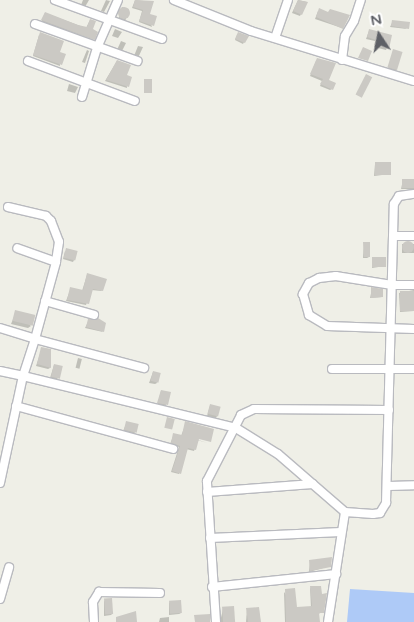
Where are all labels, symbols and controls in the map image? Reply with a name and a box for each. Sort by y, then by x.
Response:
north arrow [354,10,404,60]
text: N [369,10,383,29]

